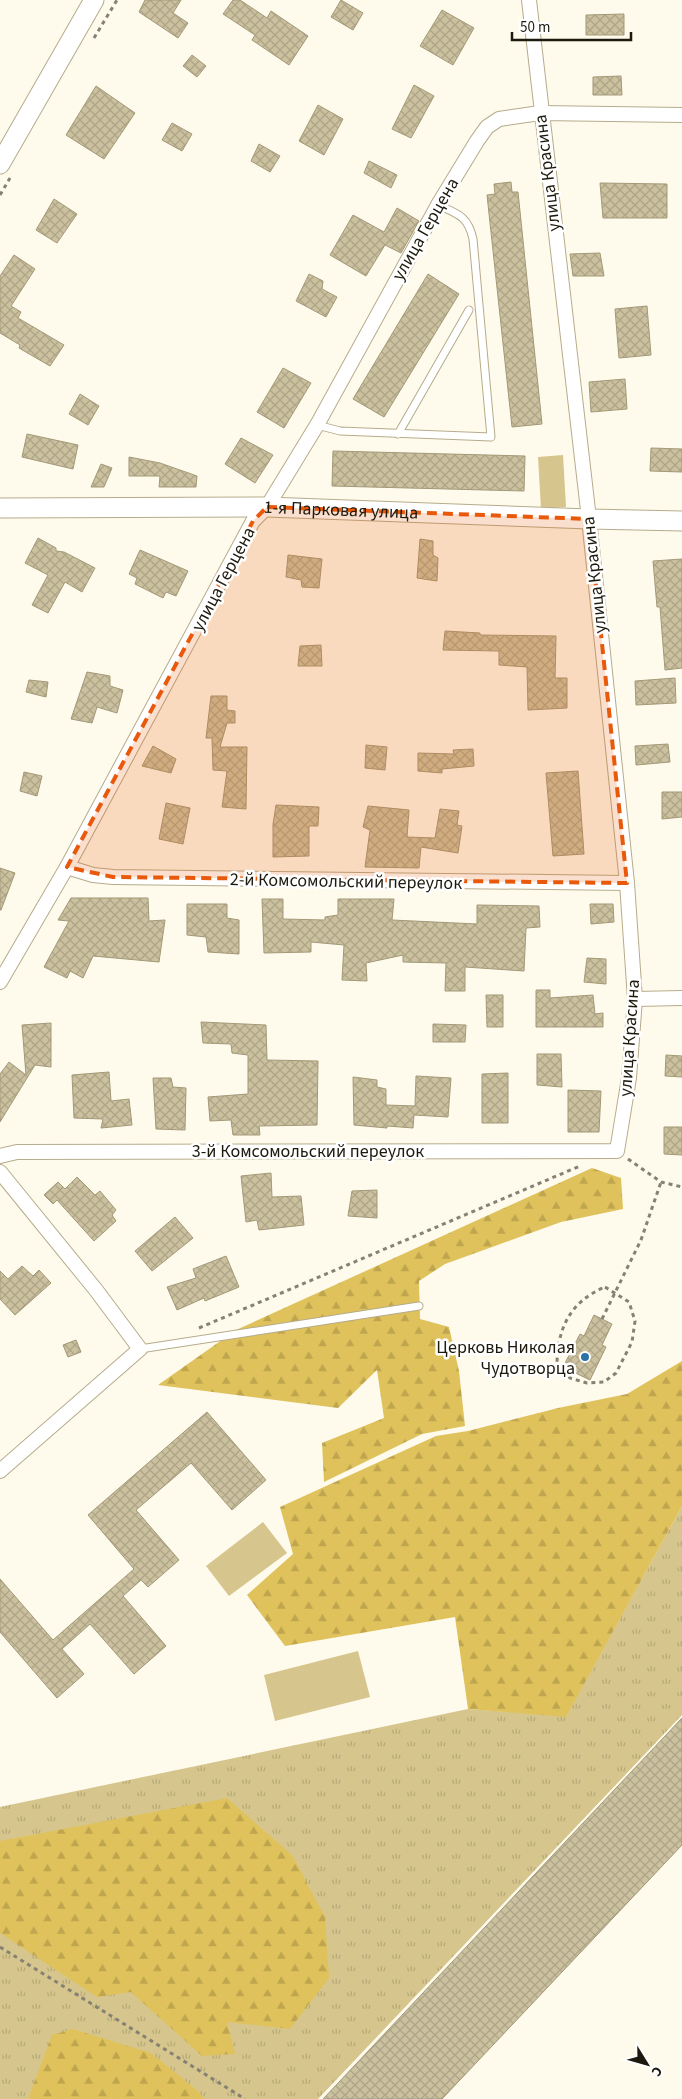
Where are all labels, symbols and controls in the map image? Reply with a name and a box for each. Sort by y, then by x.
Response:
scale bar [512,10,631,42]
text: 50 m [520,17,550,38]
street label: улица Красина [528,113,567,233]
street label: улица Герцена [386,173,465,285]
street label: 1-я Парковая улица [263,495,419,526]
street label: улица Красина [576,515,613,635]
street label: улица Герцена [185,523,261,636]
street label: 2-й Комсомольский переулок [230,867,462,896]
street label: улица Красина [613,979,646,1098]
street label: 3-й Комсомольский переулок [192,1139,424,1164]
place label: Церковь Николая Чудотворца [436,1335,575,1381]
marker: Церковь Николая Чудотворца [579,1351,591,1363]
north arrow [622,2039,672,2089]
text: С [646,2062,667,2080]

